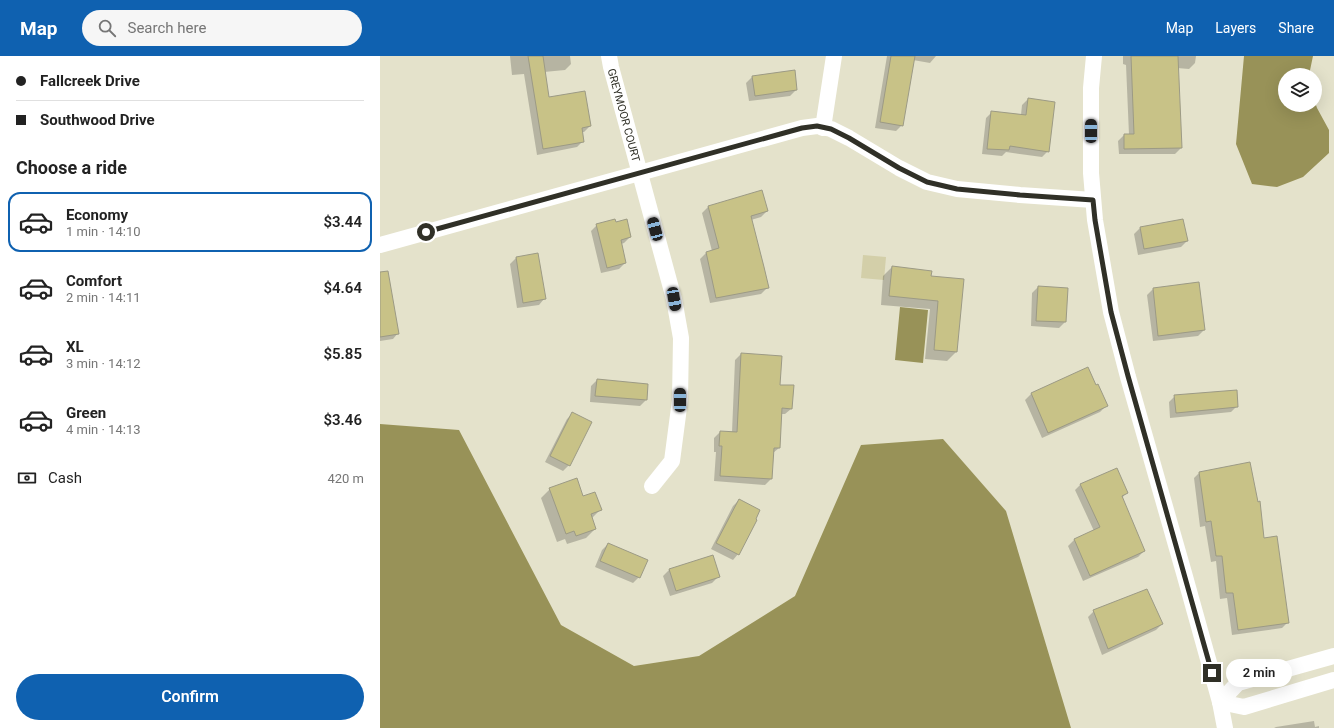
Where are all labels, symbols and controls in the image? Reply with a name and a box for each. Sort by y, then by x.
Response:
search box [82,10,362,46]
text: Map [20,17,58,40]
icon: search [96,17,118,39]
text: Search here [128,19,206,37]
text: Map [1166,20,1193,36]
text: Layers [1215,20,1256,36]
text: Share [1278,20,1314,36]
street label: GREYMOOR COURT [605,67,643,164]
map controls [1278,68,1322,112]
button: layers [1278,68,1322,112]
text: Fallcreek Drive [40,72,140,90]
text: Southwood Drive [40,111,155,129]
car [1085,119,1097,143]
text: Choose a ride [16,157,127,178]
icon: car [18,204,54,240]
text: Economy [66,206,128,224]
text: $3.44 [323,213,362,231]
car [646,216,664,242]
route start [417,223,435,241]
text: 1 min · 14:10 [66,224,141,239]
icon: car [18,270,54,306]
text: Comfort [66,272,122,290]
text: $4.64 [323,279,362,297]
car [666,286,682,312]
text: 2 min · 14:11 [66,290,141,305]
icon: car [18,336,54,372]
text: XL [66,338,84,356]
text: $5.85 [323,345,362,363]
text: 3 min · 14:12 [66,356,141,371]
car [674,388,686,412]
icon: car [18,402,54,438]
text: Green [66,404,106,422]
text: $3.46 [323,411,362,429]
text: 4 min · 14:13 [66,422,141,437]
icon: cash [16,467,38,489]
text: Cash [48,469,82,487]
text: 420 m [327,471,364,486]
callout: 2 min [1226,659,1292,687]
route end [1203,664,1221,682]
text: 2 min [1243,665,1275,680]
button: Confirm [16,674,364,720]

